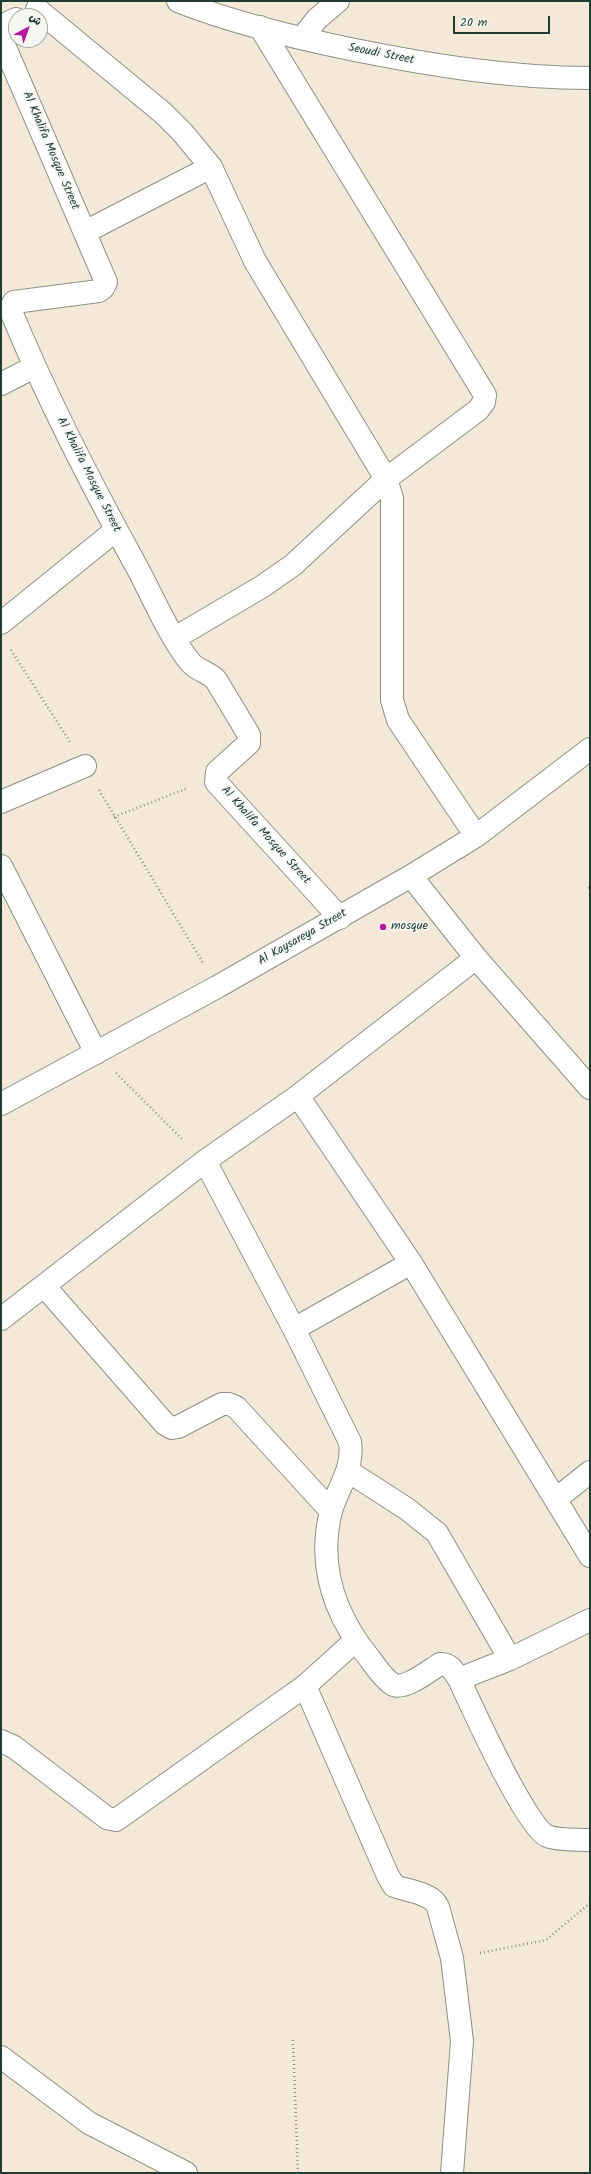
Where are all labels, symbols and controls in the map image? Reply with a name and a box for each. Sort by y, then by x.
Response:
north arrow [8,8,48,48]
scale bar [455,8,552,34]
text: ش [25,9,46,30]
text: 20 m [460,13,487,32]
street label: Seoudi Street [347,42,415,68]
street label: Al Khalifa Mosque Street [19,90,81,212]
street label: Al Khalifa Mosque Street [53,415,123,535]
street label: Al Khalifa Mosque Street [217,784,313,888]
street label: Al Kaysareya Street [256,907,350,969]
place label: mosque [391,920,428,934]
marker: mosque [378,922,388,932]

